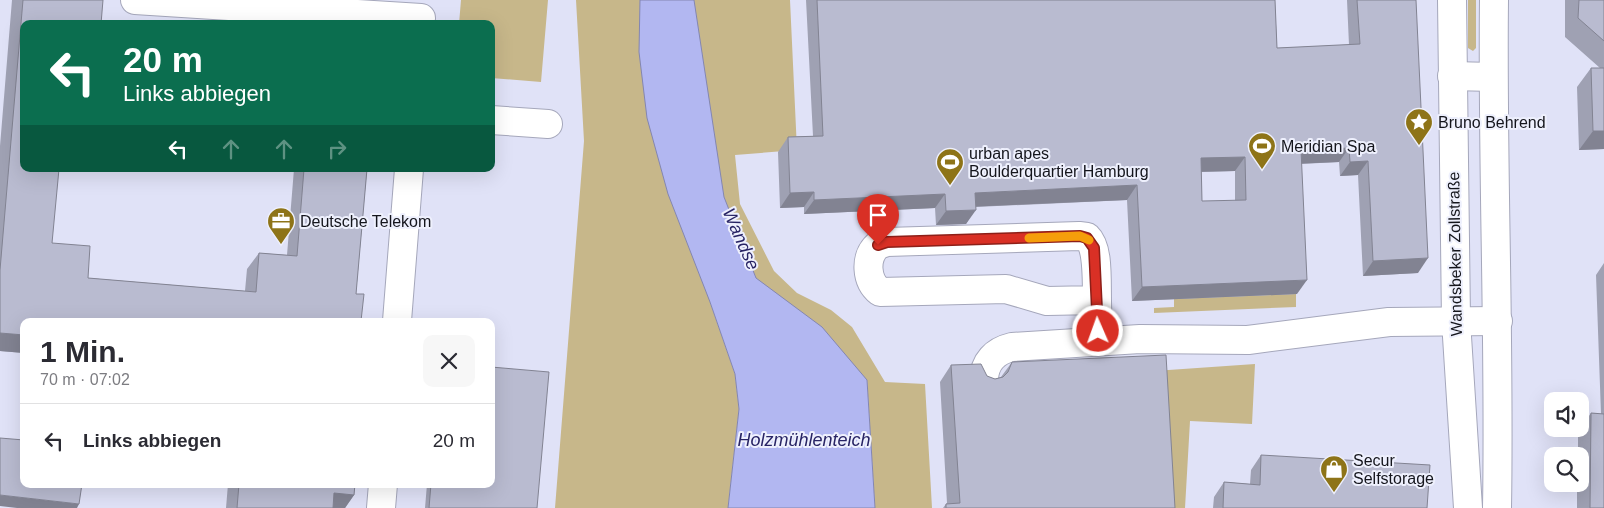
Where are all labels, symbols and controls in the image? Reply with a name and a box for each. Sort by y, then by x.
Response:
icon: left [40,40,105,105]
text: 20 m [123,40,203,79]
text: Links abbiegen [123,81,271,106]
place icon: Bruno Behrend [1404,107,1434,146]
place label: Bruno Behrend [1438,114,1546,131]
sports icon: Meridian Spa [1247,131,1277,170]
icon: left [164,135,192,163]
icon: ahead [217,135,245,163]
icon: ahead [270,135,298,163]
icon: right [323,135,351,163]
place label: Meridian Spa [1281,138,1375,155]
place label: urban apes Boulderquartier Hamburg [969,145,1149,180]
sports icon: urban apes Boulderquartier Hamburg [935,147,965,186]
street label: Wandsbeker Zollstraße [1445,171,1465,337]
pin [857,194,899,245]
icon: arrive [864,201,892,229]
water label: Wandse [718,205,764,273]
office icon: Deutsche Telekom [266,206,296,245]
place label: Deutsche Telekom [300,213,431,230]
position arrow [1071,304,1123,356]
text: 1 Min. [40,335,125,368]
button: close [423,335,475,387]
text: 70 m · 07:02 [40,371,130,388]
map controls [1544,392,1589,492]
button: sound [1544,392,1589,437]
icon: left [40,427,68,455]
text: Links abbiegen [83,430,221,451]
text: 20 m [433,430,475,451]
water label: Holzmühlenteich [737,430,871,450]
button: search [1544,447,1589,492]
place label: Secur Selfstorage [1353,452,1434,487]
shop icon: Secur Selfstorage [1319,454,1349,493]

